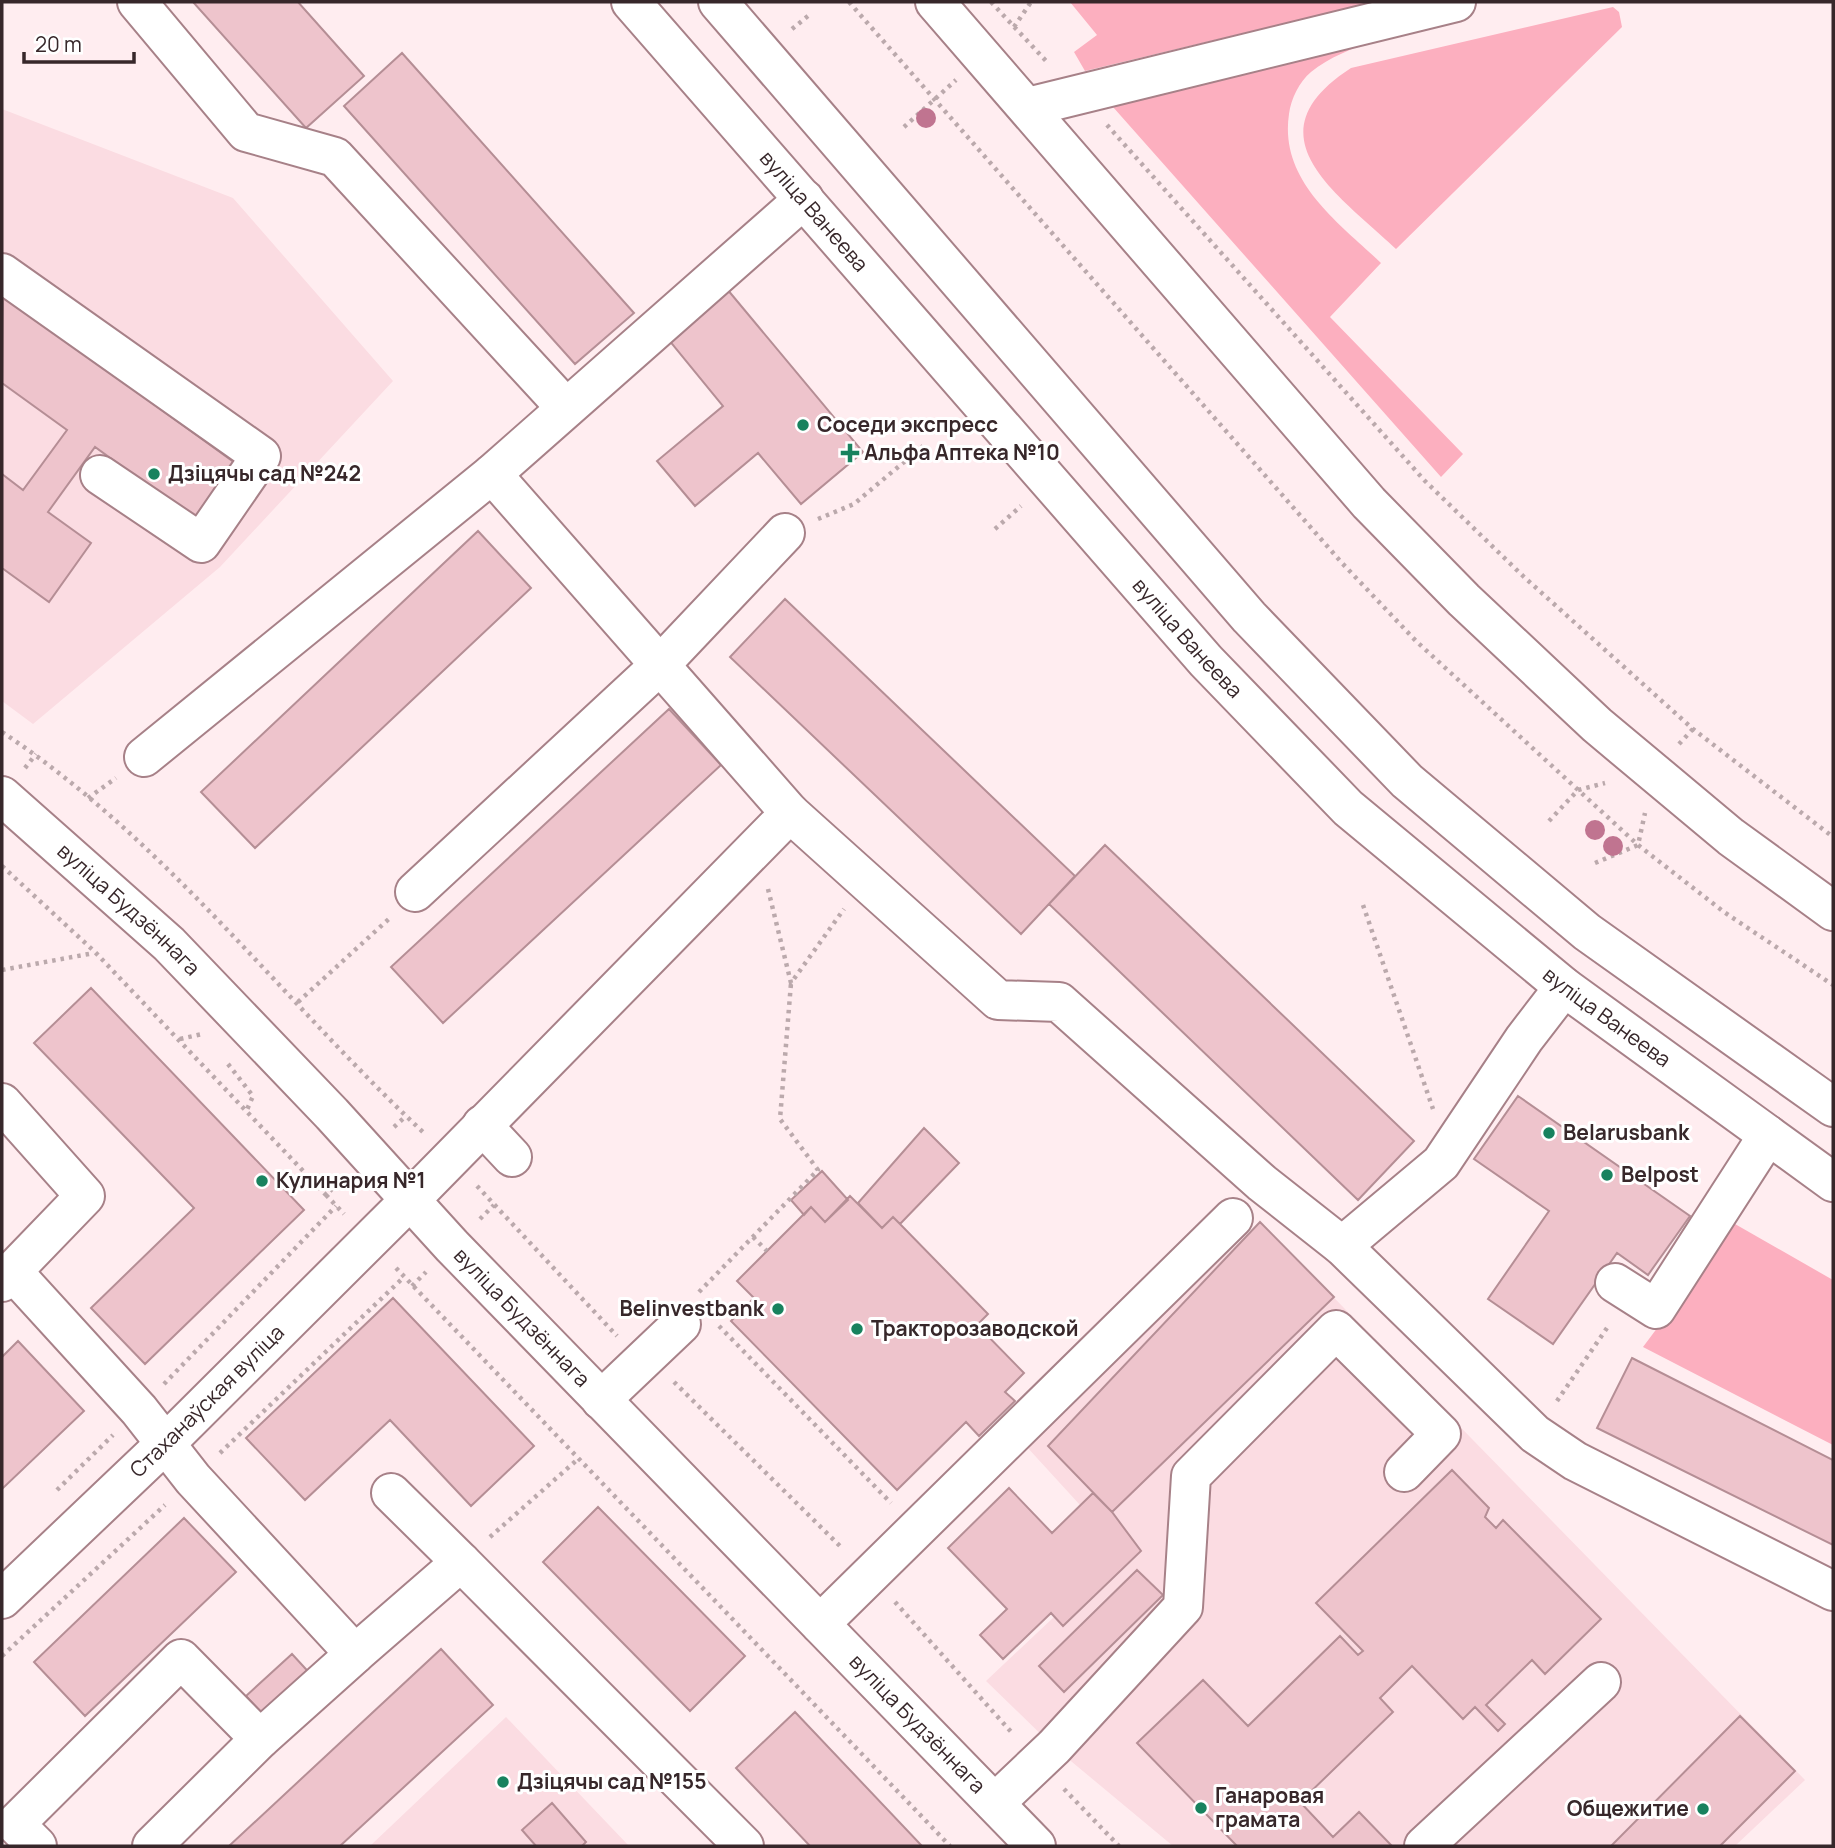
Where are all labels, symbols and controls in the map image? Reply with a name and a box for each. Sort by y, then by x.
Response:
scale bar [24,21,135,65]
text: 20 m [35,30,82,58]
street label: вуліца Ванеева [754,144,875,277]
place label: Соседи экспресс [817,410,998,438]
marker: Соседи экспресс [795,417,811,433]
place label: Альфа Аптека №10 [864,438,1060,466]
marker: Альфа Аптека №10 [842,445,858,461]
place label: Дзіцячы сад №242 [168,459,361,487]
marker: Дзіцячы сад №242 [146,466,162,482]
street label: вуліца Ванеева [1127,571,1249,703]
street label: вуліца Будзённага [52,836,207,981]
street label: вуліца Ванеева [1538,960,1677,1073]
place label: Belarusbank [1563,1118,1690,1146]
marker: Belarusbank [1541,1125,1557,1141]
place label: Belpost [1621,1160,1699,1188]
place label: Кулинария №1 [276,1166,426,1194]
marker: Belpost [1599,1167,1615,1183]
marker: Кулинария №1 [254,1173,270,1189]
street label: вуліца Будзённага [448,1241,597,1393]
place label: Belinvestbank [619,1294,765,1322]
marker: Belinvestbank [770,1301,786,1317]
place label: Тракторозаводской [871,1314,1078,1342]
street label: Стаханаўская вуліца [123,1318,290,1483]
marker: Тракторозаводской [849,1321,865,1337]
street label: вуліца Будзённага [844,1647,992,1799]
place label: Дзіцячы сад №155 [517,1767,706,1795]
marker: Дзіцячы сад №155 [495,1774,511,1790]
place label: Ганаровая грамата [1215,1781,1324,1833]
place label: Общежитие [1567,1794,1689,1822]
marker: Ганаровая грамата [1193,1800,1209,1816]
marker: Общежитие [1695,1801,1711,1817]

